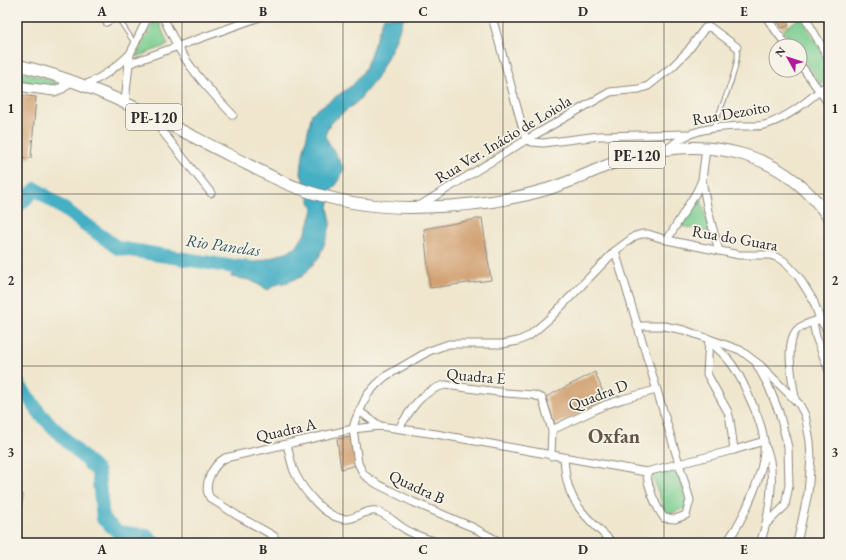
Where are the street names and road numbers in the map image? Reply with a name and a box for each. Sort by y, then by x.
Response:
street label: Rua Ver. Inácio de Loiola [431,90,576,188]
street label: Rua Dezoito [690,96,772,130]
road number: PE-120 [126,104,182,130]
road number: PE-120 [609,142,665,168]
street label: Rua do Guara [690,220,780,256]
street label: Quadra E [446,363,506,389]
street label: Quadra D [565,374,631,416]
street label: Quadra A [254,413,319,447]
street label: Quadra B [386,465,448,509]

